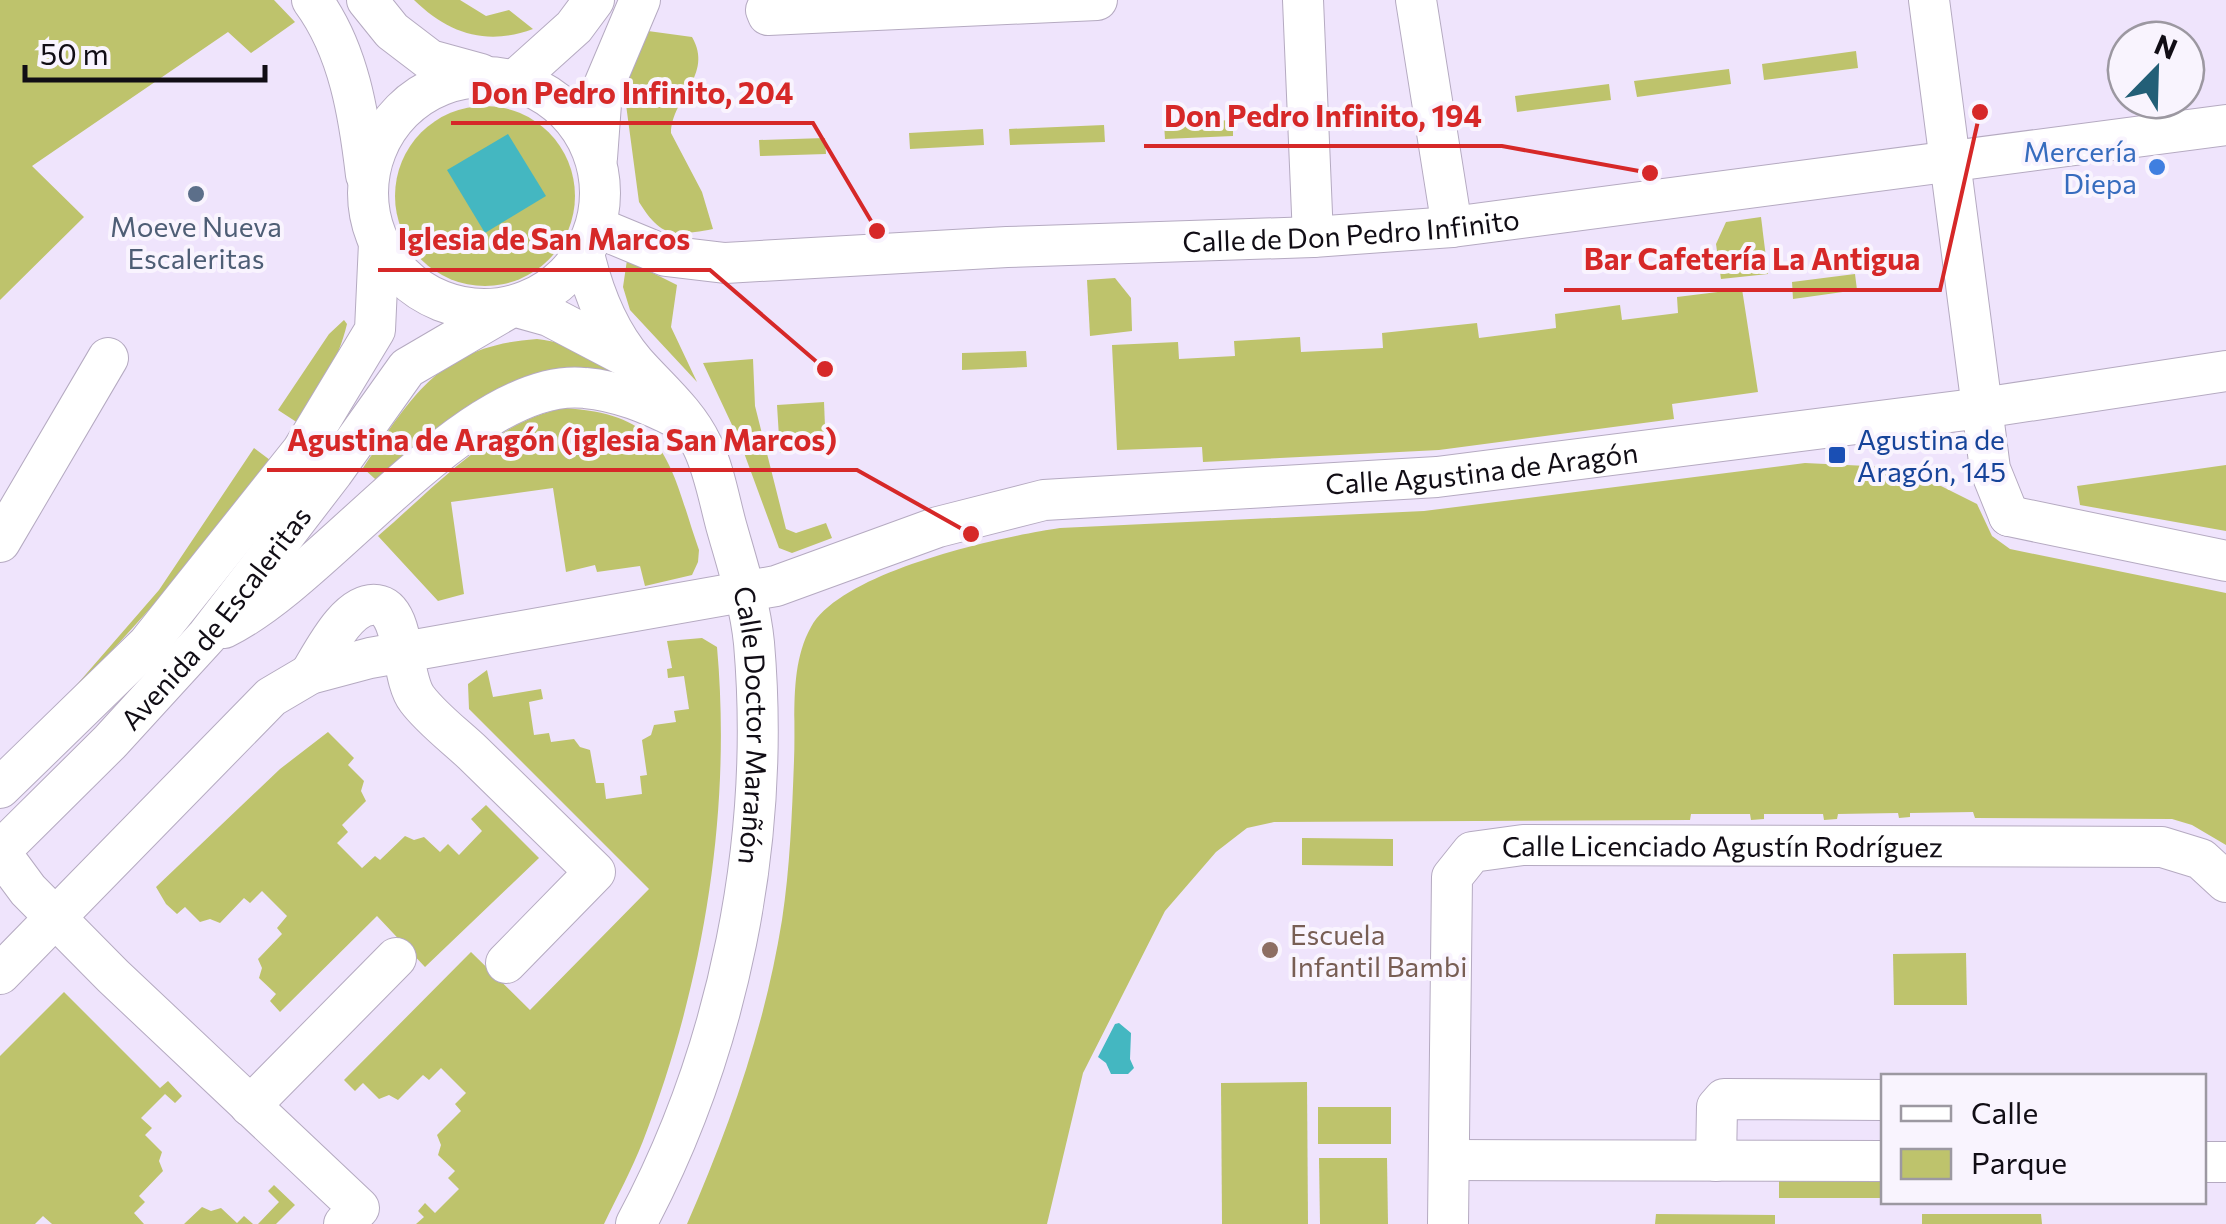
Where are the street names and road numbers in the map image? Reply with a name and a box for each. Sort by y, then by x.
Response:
street label: Calle de Don Pedro Infinito [1182,201,1521,258]
street label: Calle Agustina de Aragón [1324,435,1640,500]
street label: Avenida de Escaleritas [113,499,318,736]
street label: Calle Doctor Marañón [727,582,775,866]
street label: Calle Licenciado Agustín Rodríguez [1500,828,1943,865]

